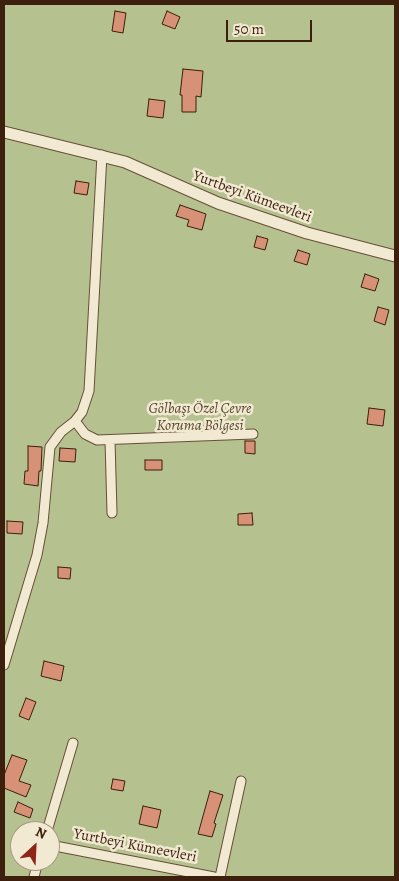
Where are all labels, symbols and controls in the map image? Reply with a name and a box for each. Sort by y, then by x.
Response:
scale bar [229,10,315,42]
text: 50 m [234,19,264,39]
street label: Yurtbeyi Kümeevleri [190,167,314,227]
park label: Gölbaşı Özel Çevre Koruma Bölgesi [149,400,251,435]
north arrow [10,821,60,871]
text: N [32,822,50,844]
street label: Yurtbeyi Kümeevleri [72,825,198,867]

